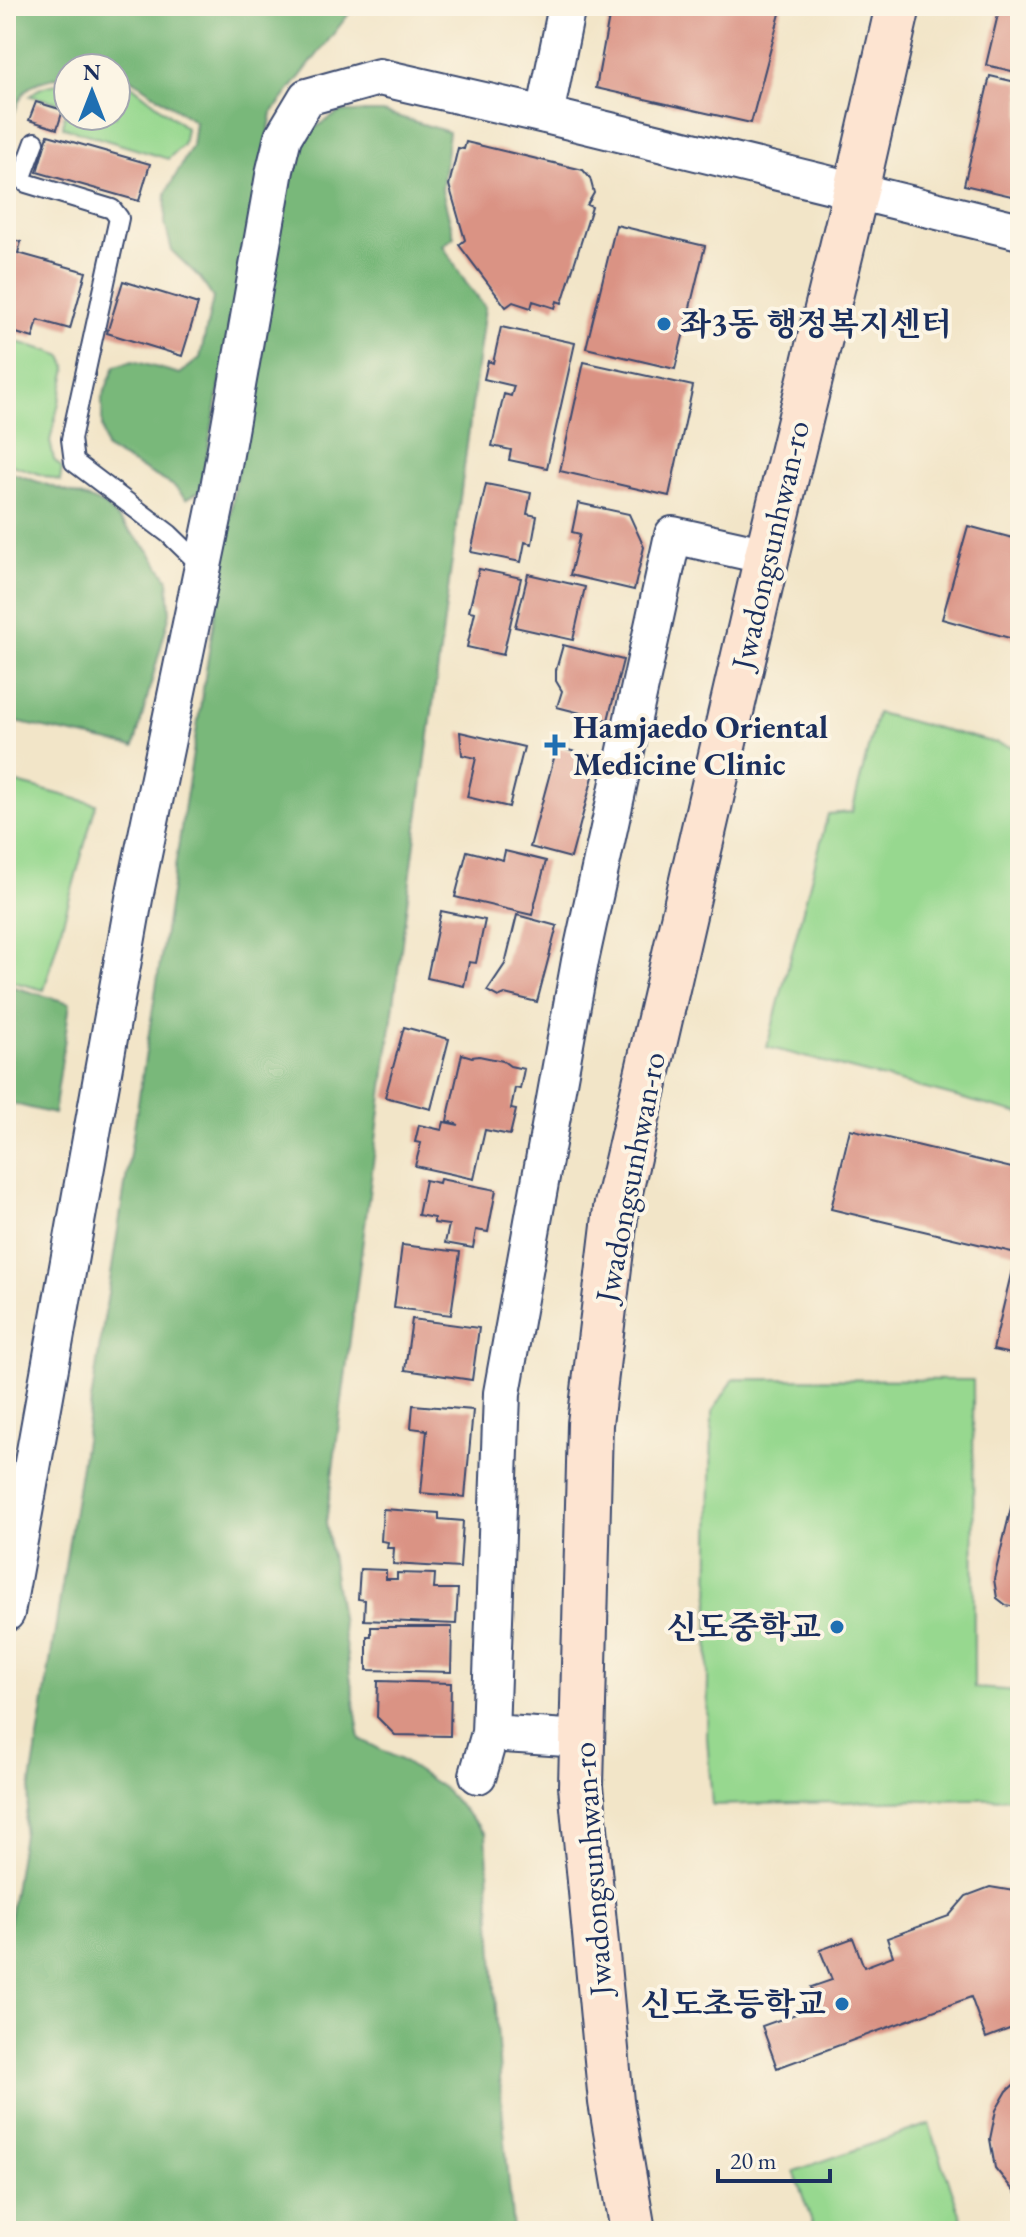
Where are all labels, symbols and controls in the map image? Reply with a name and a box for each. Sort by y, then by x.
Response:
north arrow [52,52,132,132]
text: N [83,58,101,87]
place label: 좌3동 행정복지센터 [680,303,952,345]
marker: 좌3동 행정복지센터 [655,315,673,333]
street label: Jwadongsunhwan-ro [720,416,819,676]
place label: Hamjaedo Oriental Medicine Clinic [573,706,828,785]
marker: Hamjaedo Oriental Medicine Clinic [544,734,566,756]
street label: Jwadongsunhwan-ro [585,1048,675,1309]
place label: 신도중학교 [666,1606,821,1648]
marker: 신도중학교 [828,1618,846,1636]
street label: Jwadongsunhwan-ro [562,1741,622,2000]
place label: 신도초등학교 [641,1983,826,2025]
marker: 신도초등학교 [833,1995,851,2013]
scale bar [718,2133,830,2183]
text: 20 m [730,2145,777,2176]

